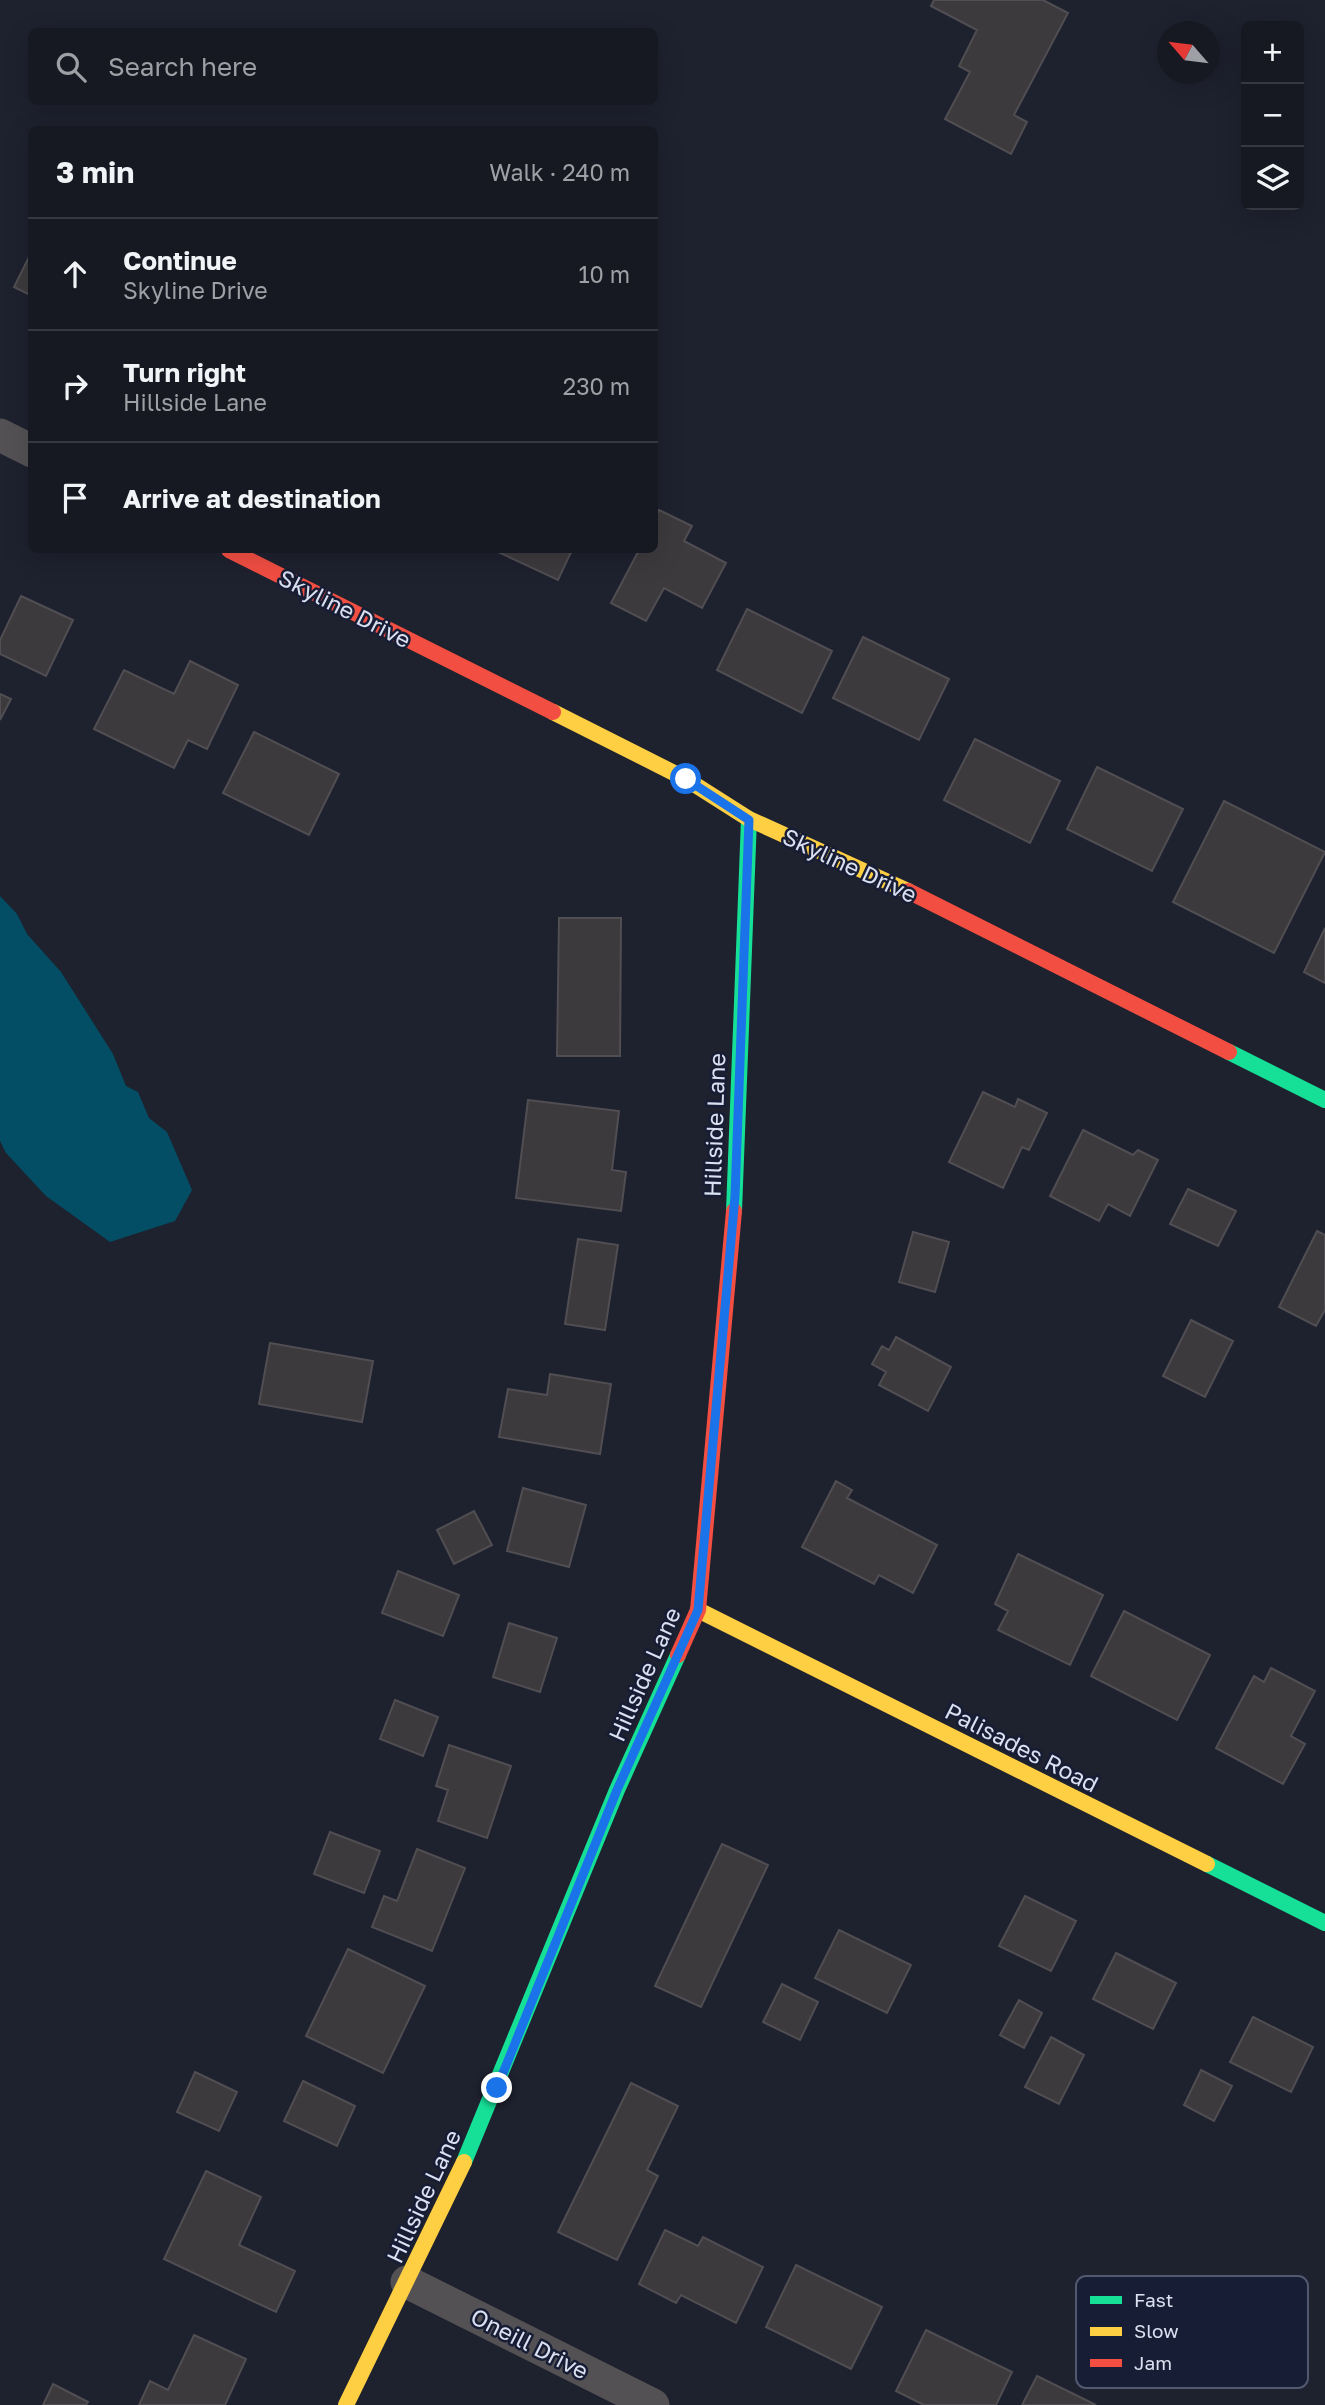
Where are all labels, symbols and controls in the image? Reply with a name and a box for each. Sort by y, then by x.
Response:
north arrow [1157,21,1220,84]
map controls [1241,21,1304,210]
button: + [1241,21,1304,84]
search box [28,28,658,105]
icon: search [52,48,90,86]
text: Search here [108,51,257,82]
button: − [1241,84,1304,147]
button: layers [1241,147,1304,210]
text: 3 min [56,154,134,190]
text: Walk · 240 m [489,158,630,186]
text: Continue [123,245,237,276]
icon: ahead [56,255,94,293]
text: 10 m [578,260,630,288]
text: Skyline Drive [123,276,268,304]
text: Turn right [123,357,246,388]
icon: right [56,367,94,405]
text: 230 m [563,372,630,400]
text: Hillside Lane [123,388,267,416]
icon: arrive [56,479,94,517]
text: Arrive at destination [123,483,381,514]
street label: Skyline Drive [274,563,416,653]
route start [670,763,701,794]
street label: Skyline Drive [779,822,921,908]
street label: Hillside Lane [697,1053,731,1197]
street label: Hillside Lane [602,1603,686,1745]
street label: Palisades Road [941,1696,1103,1798]
route end [481,2072,512,2103]
street label: Hillside Lane [380,2125,466,2267]
legend [1076,2276,1308,2388]
text: Fast [1134,2288,1173,2311]
street label: Oneill Drive [467,2301,593,2385]
text: Slow [1134,2319,1179,2342]
text: Jam [1134,2351,1172,2374]

